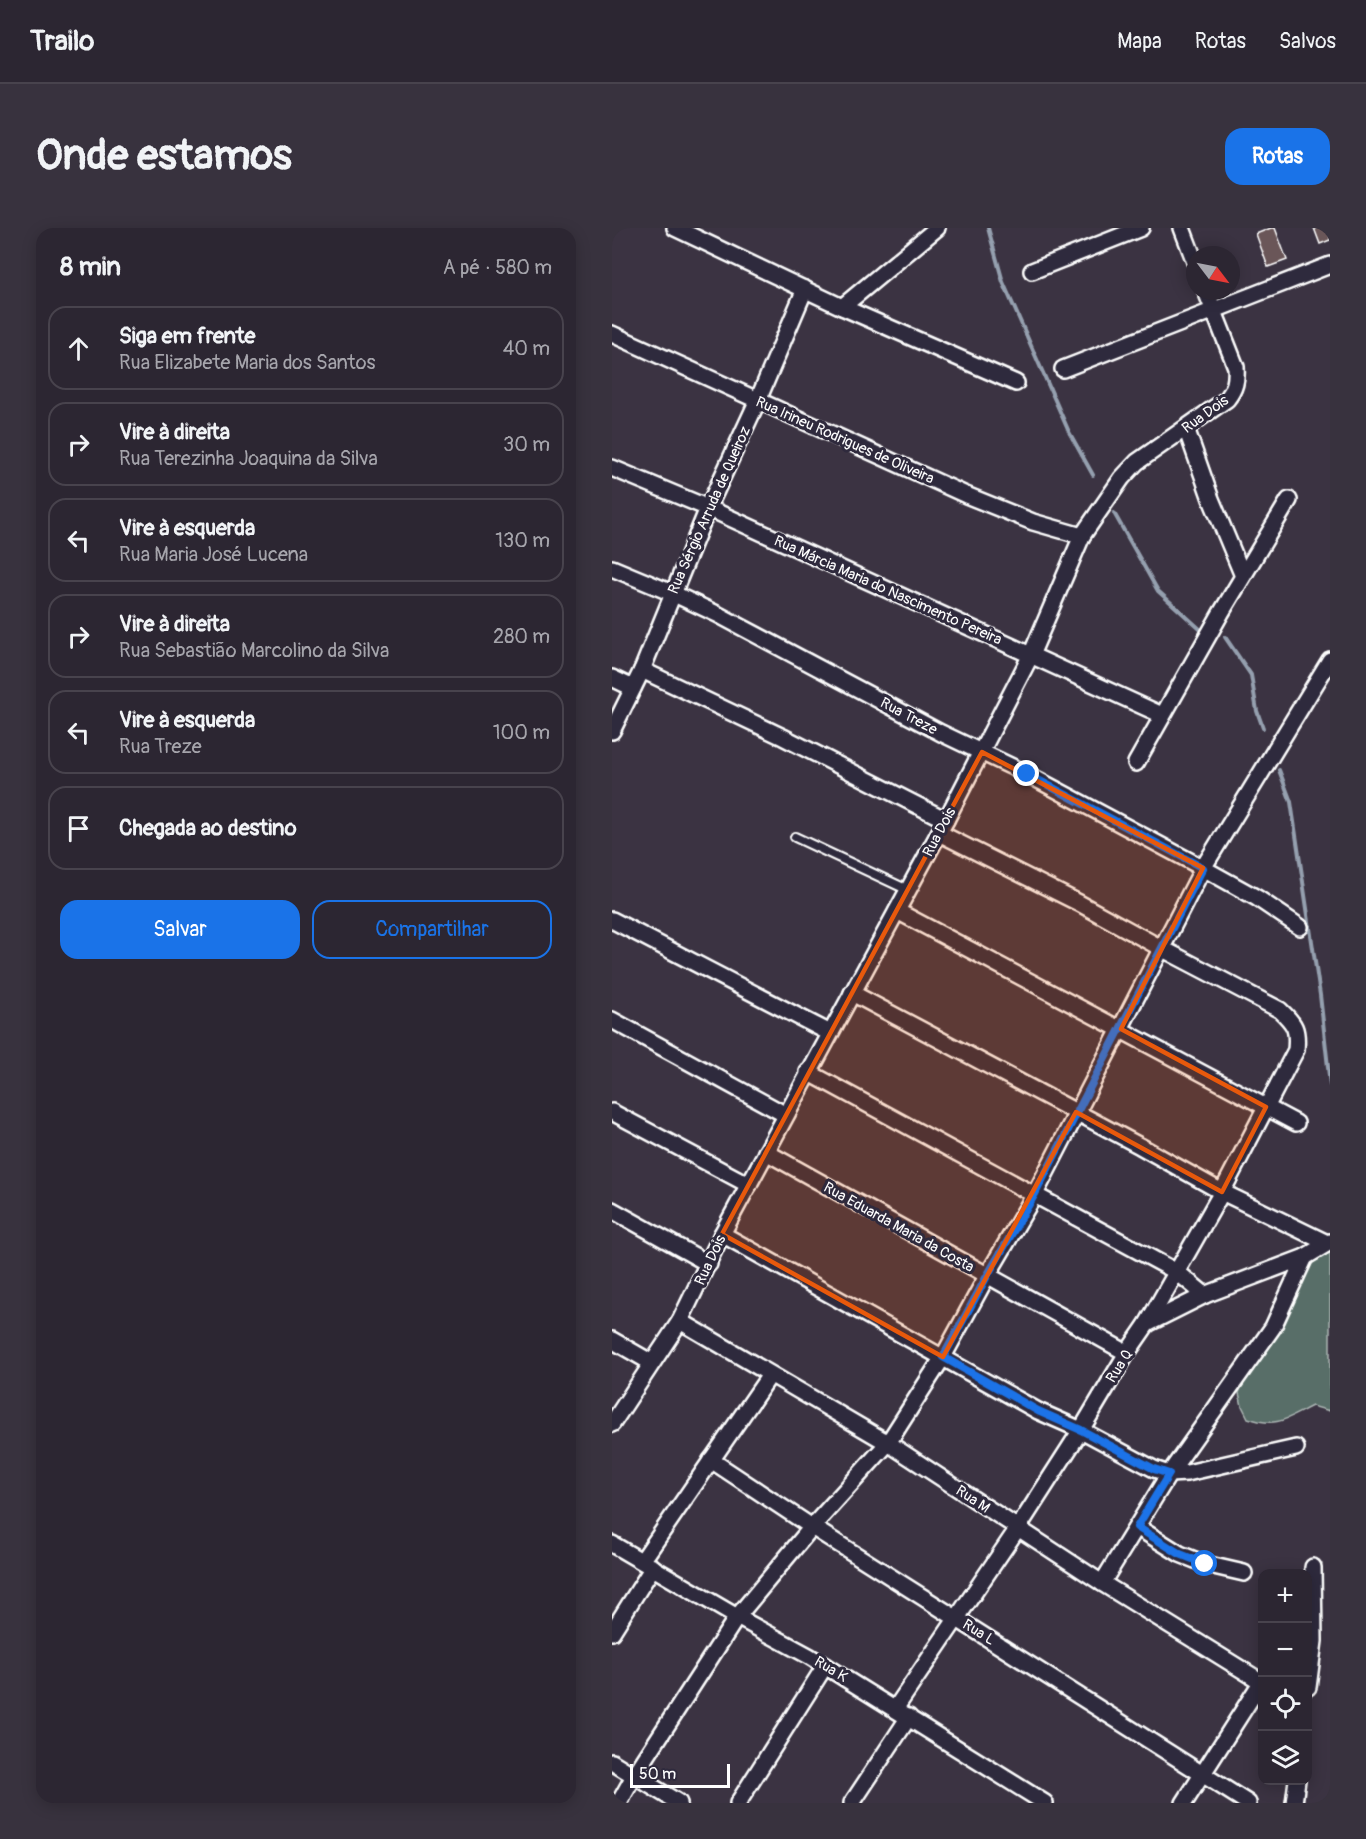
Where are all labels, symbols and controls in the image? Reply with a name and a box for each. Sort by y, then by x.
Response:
text: Trailo [30,24,94,59]
text: Mapa [1117,28,1162,55]
text: Rotas [1195,28,1246,55]
text: Salvos [1279,28,1336,55]
button: Rotas [1225,128,1330,185]
text: Onde estamos [36,130,292,182]
north arrow [1186,246,1240,300]
text: 8 min [60,251,121,283]
text: A pé · 580 m [443,255,552,280]
text: Siga em frente [119,322,255,350]
icon: ahead [62,332,95,365]
text: 40 m [503,336,550,361]
text: Rua Elizabete Maria dos Santos [119,350,375,375]
street label: Rua Dois [1178,391,1233,438]
street label: Rua Irineu Rodrigues de Oliveira [753,392,937,488]
text: Vire à direita [119,418,230,446]
street label: Rua Sérgio Arruda de Queiroz [664,423,755,597]
icon: right [62,428,95,461]
text: 30 m [503,432,550,457]
text: Rua Terezinha Joaquina da Silva [119,446,378,471]
text: Vire à esquerda [119,514,255,542]
icon: left [62,524,95,557]
text: 130 m [495,528,550,553]
street label: Rua Márcia Maria do Nascimento Pereira [771,531,1005,649]
text: Rua Maria José Lucena [119,542,308,567]
text: Vire à direita [119,610,230,638]
icon: right [62,620,95,653]
text: 280 m [493,624,550,649]
text: Rua Sebastião Marcolino da Silva [119,638,389,663]
street label: Rua Treze [877,693,941,740]
text: Vire à esquerda [119,706,255,734]
icon: left [62,716,95,749]
text: 100 m [493,720,550,745]
text: Rua Treze [119,734,202,759]
route end [1013,760,1039,786]
street label: Rua Dois [919,804,960,860]
icon: arrive [62,812,95,845]
text: Chegada ao destino [119,814,297,842]
button: Salvar [60,900,300,959]
button: Compartilhar [312,900,552,959]
street label: Rua Eduarda Maria da Costa [820,1178,977,1277]
street label: Rua Dois [691,1232,730,1288]
street label: Rua Q [1102,1346,1137,1386]
street label: Rua M [952,1481,994,1518]
route start [1191,1550,1217,1576]
map controls [1258,1569,1312,1785]
button: + [1258,1569,1312,1623]
street label: Rua L [959,1615,999,1650]
button: − [1258,1623,1312,1677]
street label: Rua K [811,1652,851,1687]
button: locate [1258,1677,1312,1731]
button: layers [1258,1731,1312,1785]
scale bar [630,1761,730,1788]
text: 50 m [639,1764,676,1784]

